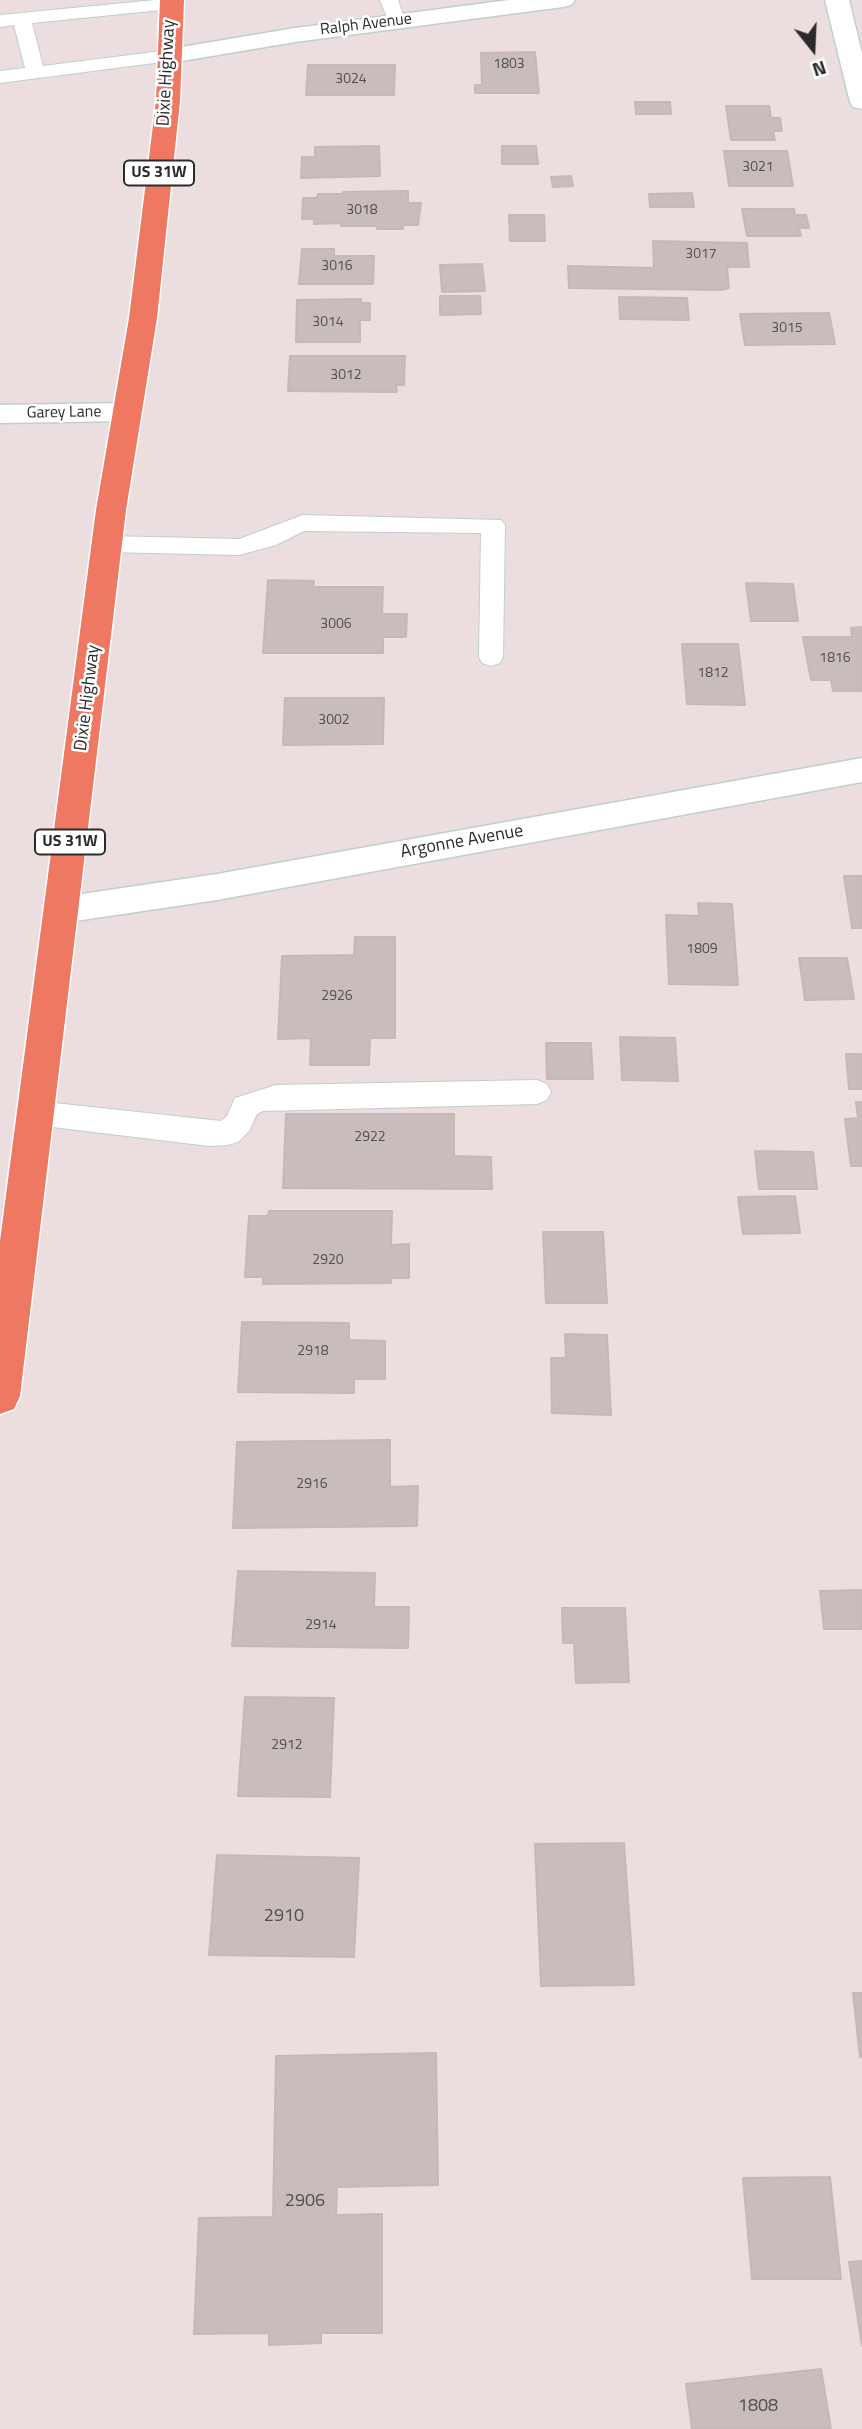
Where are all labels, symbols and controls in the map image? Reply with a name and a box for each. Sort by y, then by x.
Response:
street label: Ralph Avenue [319,10,413,40]
north arrow [778,14,848,84]
street label: Dixie Highway [153,19,181,127]
text: N [809,54,830,85]
house number: 1803 [493,57,525,73]
house number: 3024 [335,72,367,88]
road number: US 31W [124,160,194,186]
house number: 3021 [742,160,774,176]
house number: 3018 [346,203,378,219]
house number: 3017 [685,247,717,263]
house number: 3016 [321,259,353,275]
house number: 3014 [312,315,344,331]
house number: 3015 [771,321,803,337]
house number: 3012 [330,368,362,384]
street label: Garey Lane [26,403,102,423]
house number: 3006 [320,617,352,633]
street label: Dixie Highway [71,644,105,752]
house number: 1816 [819,651,851,667]
house number: 1812 [697,666,729,682]
house number: 3002 [318,713,350,729]
street label: Argonne Avenue [399,821,525,863]
road number: US 31W [35,830,105,855]
house number: 1809 [686,942,718,958]
house number: 2926 [321,989,353,1005]
house number: 2922 [354,1130,386,1146]
house number: 2920 [312,1253,344,1269]
house number: 2918 [297,1344,329,1360]
house number: 2916 [296,1477,328,1493]
house number: 2914 [305,1618,337,1634]
house number: 2912 [271,1738,303,1754]
house number: 2910 [264,1906,304,1928]
house number: 2906 [285,2191,325,2213]
house number: 1808 [738,2396,778,2418]

